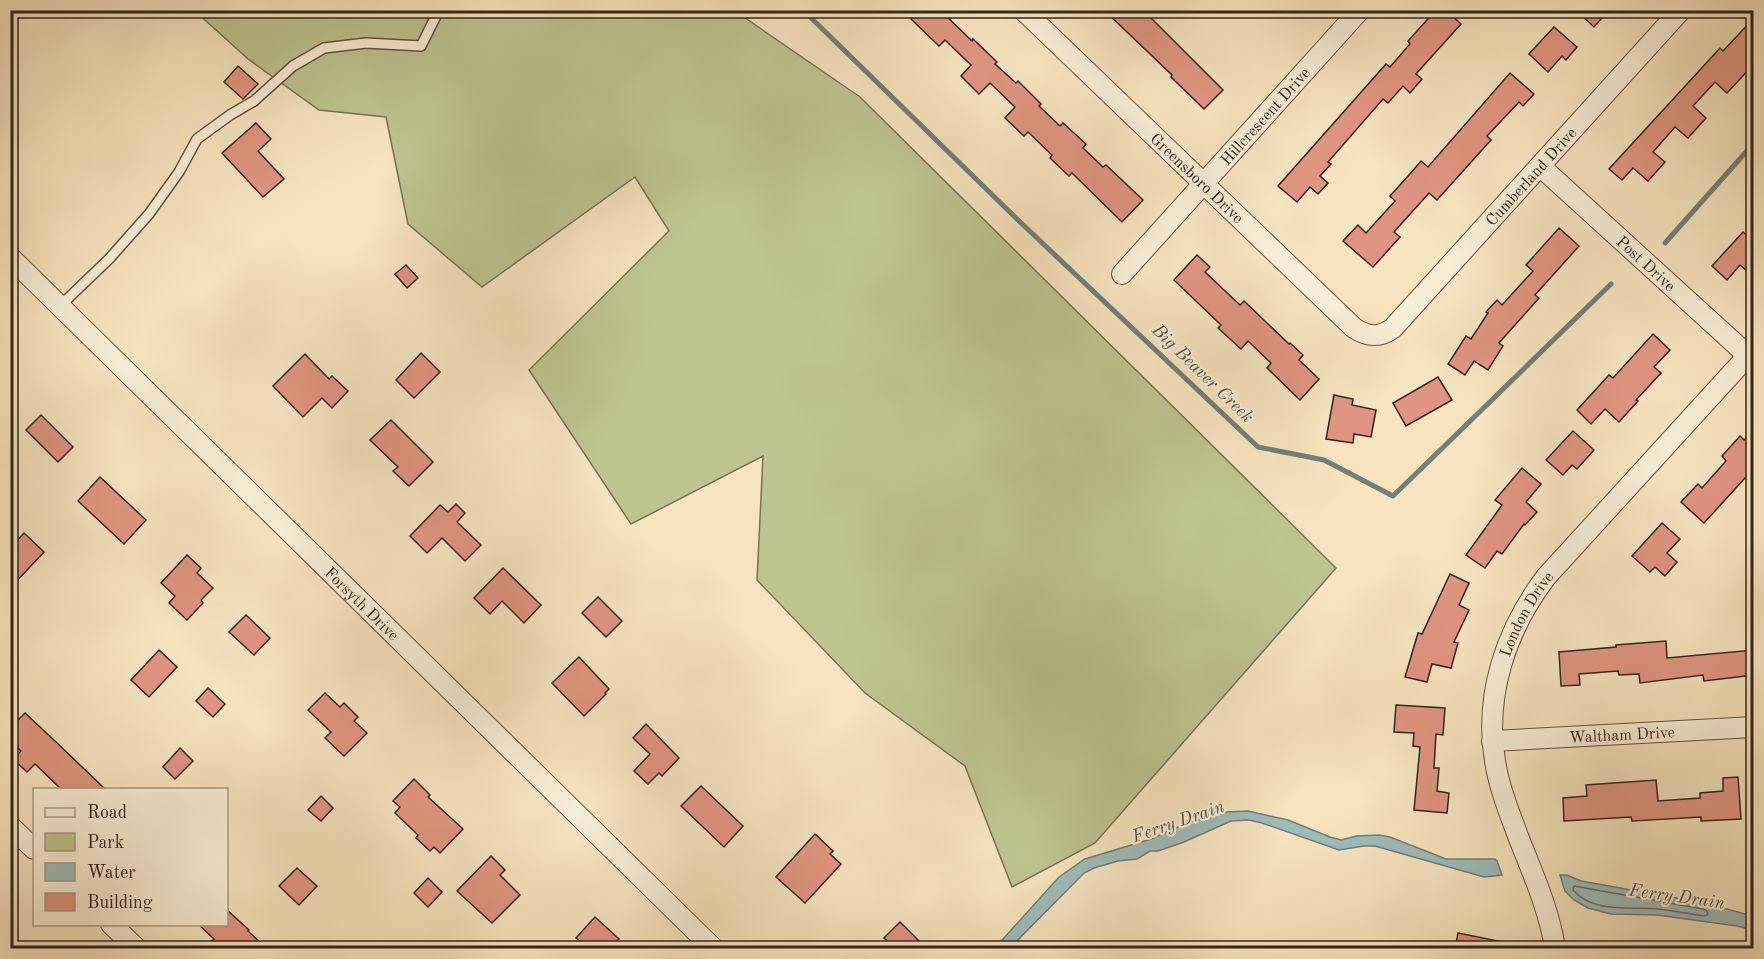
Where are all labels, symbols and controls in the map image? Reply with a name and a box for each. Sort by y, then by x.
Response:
street label: Hillcrescent Drive [1218,65,1314,169]
street label: Cumberland Drive [1484,125,1580,230]
street label: Greensboro Drive [1147,131,1246,227]
street label: Post Drive [1613,234,1678,295]
water label: Big Beaver Creek [1147,320,1257,427]
street label: Forsyth Drive [321,565,401,644]
street label: London Drive [1498,569,1557,659]
street label: Waltham Drive [1569,725,1675,747]
legend [33,788,228,926]
water label: Ferry Drain [1129,798,1227,846]
text: Road [87,804,127,822]
text: Park [87,834,124,852]
text: Water [87,864,136,882]
water label: Ferry Drain [1627,881,1726,913]
text: Building [87,894,153,912]

